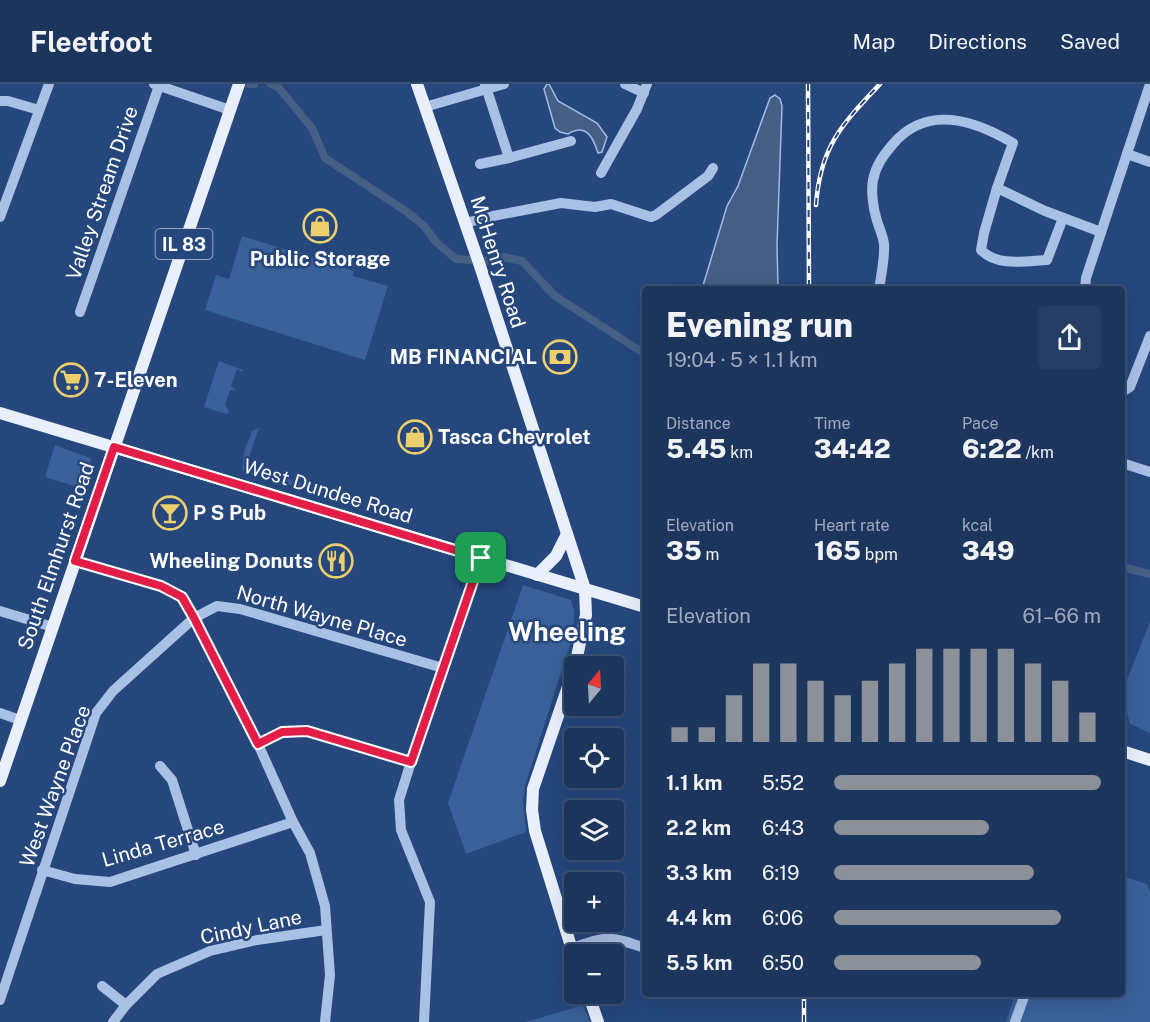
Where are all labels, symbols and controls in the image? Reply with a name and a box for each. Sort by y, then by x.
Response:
text: Fleetfoot [30,25,153,58]
text: Map [853,29,895,54]
text: Directions [928,29,1027,54]
text: Saved [1060,29,1120,54]
street label: Valley Stream Drive [61,103,143,283]
street label: McHenry Road [465,193,531,331]
shop icon: Public Storage [302,208,338,244]
road number: IL 83 [156,229,213,259]
place label: Public Storage [250,247,390,271]
text: Evening run [666,306,853,344]
button: share [1038,306,1101,369]
bank icon: MB FINANCIAL [542,339,578,375]
place label: MB FINANCIAL [390,345,537,369]
text: 19:04 · 5 × 1.1 km [666,348,818,372]
supermarket icon: 7-Eleven [53,362,89,398]
place label: 7-Eleven [94,368,178,392]
text: Distance [666,414,731,433]
text: Time [814,414,850,433]
text: Pace [962,414,999,433]
shop icon: Tasca Chevrolet [397,419,433,455]
place label: Tasca Chevrolet [438,425,591,449]
text: 5.45 [666,433,726,464]
text: 34:42 [814,433,891,464]
text: 6:22 [962,433,1022,464]
text: km [726,443,753,462]
text: /km [1022,443,1054,462]
street label: West Dundee Road [240,454,416,528]
street label: South Elmhurst Road [13,459,99,653]
bar icon: P S Pub [152,495,188,531]
place label: P S Pub [193,501,266,525]
text: Elevation [666,516,734,535]
text: Heart rate [814,516,890,535]
text: kcal [962,516,993,535]
pin [455,532,506,583]
text: 35 [666,535,702,566]
text: 165 [814,535,861,566]
text: 349 [962,535,1015,566]
icon: arrive [464,541,497,574]
restaurant icon: Wheeling Donuts [318,543,354,579]
text: m [702,545,719,564]
text: bpm [861,545,898,564]
place label: Wheeling Donuts [149,549,313,573]
street label: North Wayne Place [234,580,410,652]
text: Elevation [666,604,751,628]
text: 61–66 m [1022,604,1101,628]
district label: Wheeling [508,616,626,647]
north arrow [564,656,624,716]
map controls [564,656,624,1004]
street label: West Wayne Place [15,702,95,870]
button: locate [564,728,624,788]
text: 1.1 km [666,771,723,795]
text: 5:52 [762,771,804,795]
button: layers [564,800,624,860]
street label: Linda Terrace [99,814,227,872]
text: 2.2 km [666,816,731,840]
text: 6:43 [762,816,804,840]
text: 3.3 km [666,861,732,885]
text: 6:19 [762,861,800,885]
button: + [564,872,624,932]
street label: Cindy Lane [198,905,304,949]
text: 4.4 km [666,906,732,930]
text: 6:06 [762,906,804,930]
button: − [564,944,624,1004]
text: 5.5 km [666,951,732,975]
text: 6:50 [762,951,804,975]

